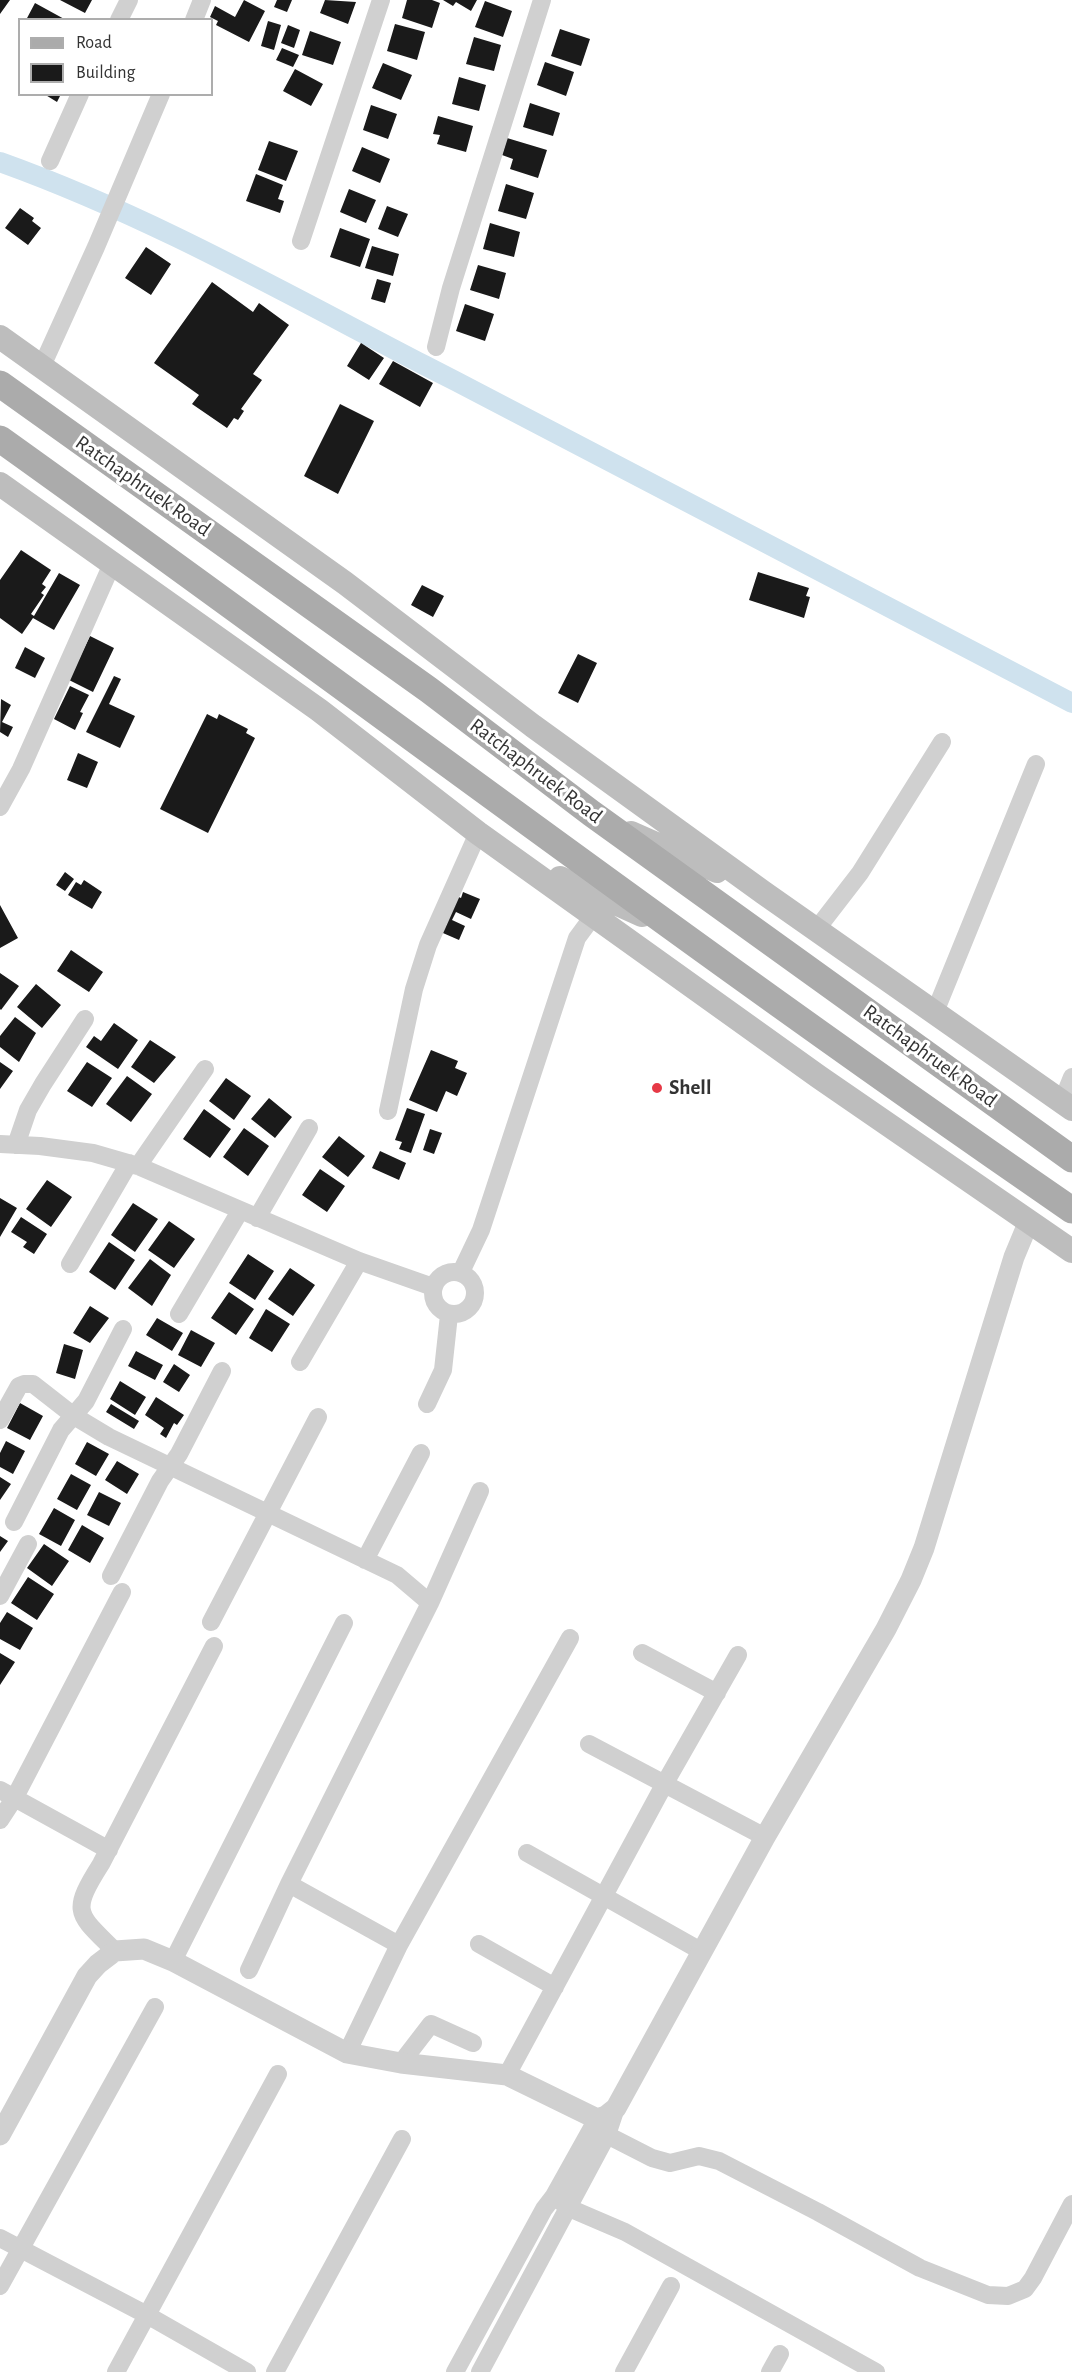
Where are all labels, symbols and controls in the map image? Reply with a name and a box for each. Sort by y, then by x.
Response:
legend [18,18,213,96]
text: Road [76,34,112,52]
text: Building [76,64,135,82]
street label: Ratchaphruek Road [70,430,216,542]
street label: Ratchaphruek Road [465,713,607,829]
street label: Ratchaphruek Road [858,999,1002,1113]
place label: Shell [669,1075,711,1101]
marker: Shell [650,1081,664,1095]

